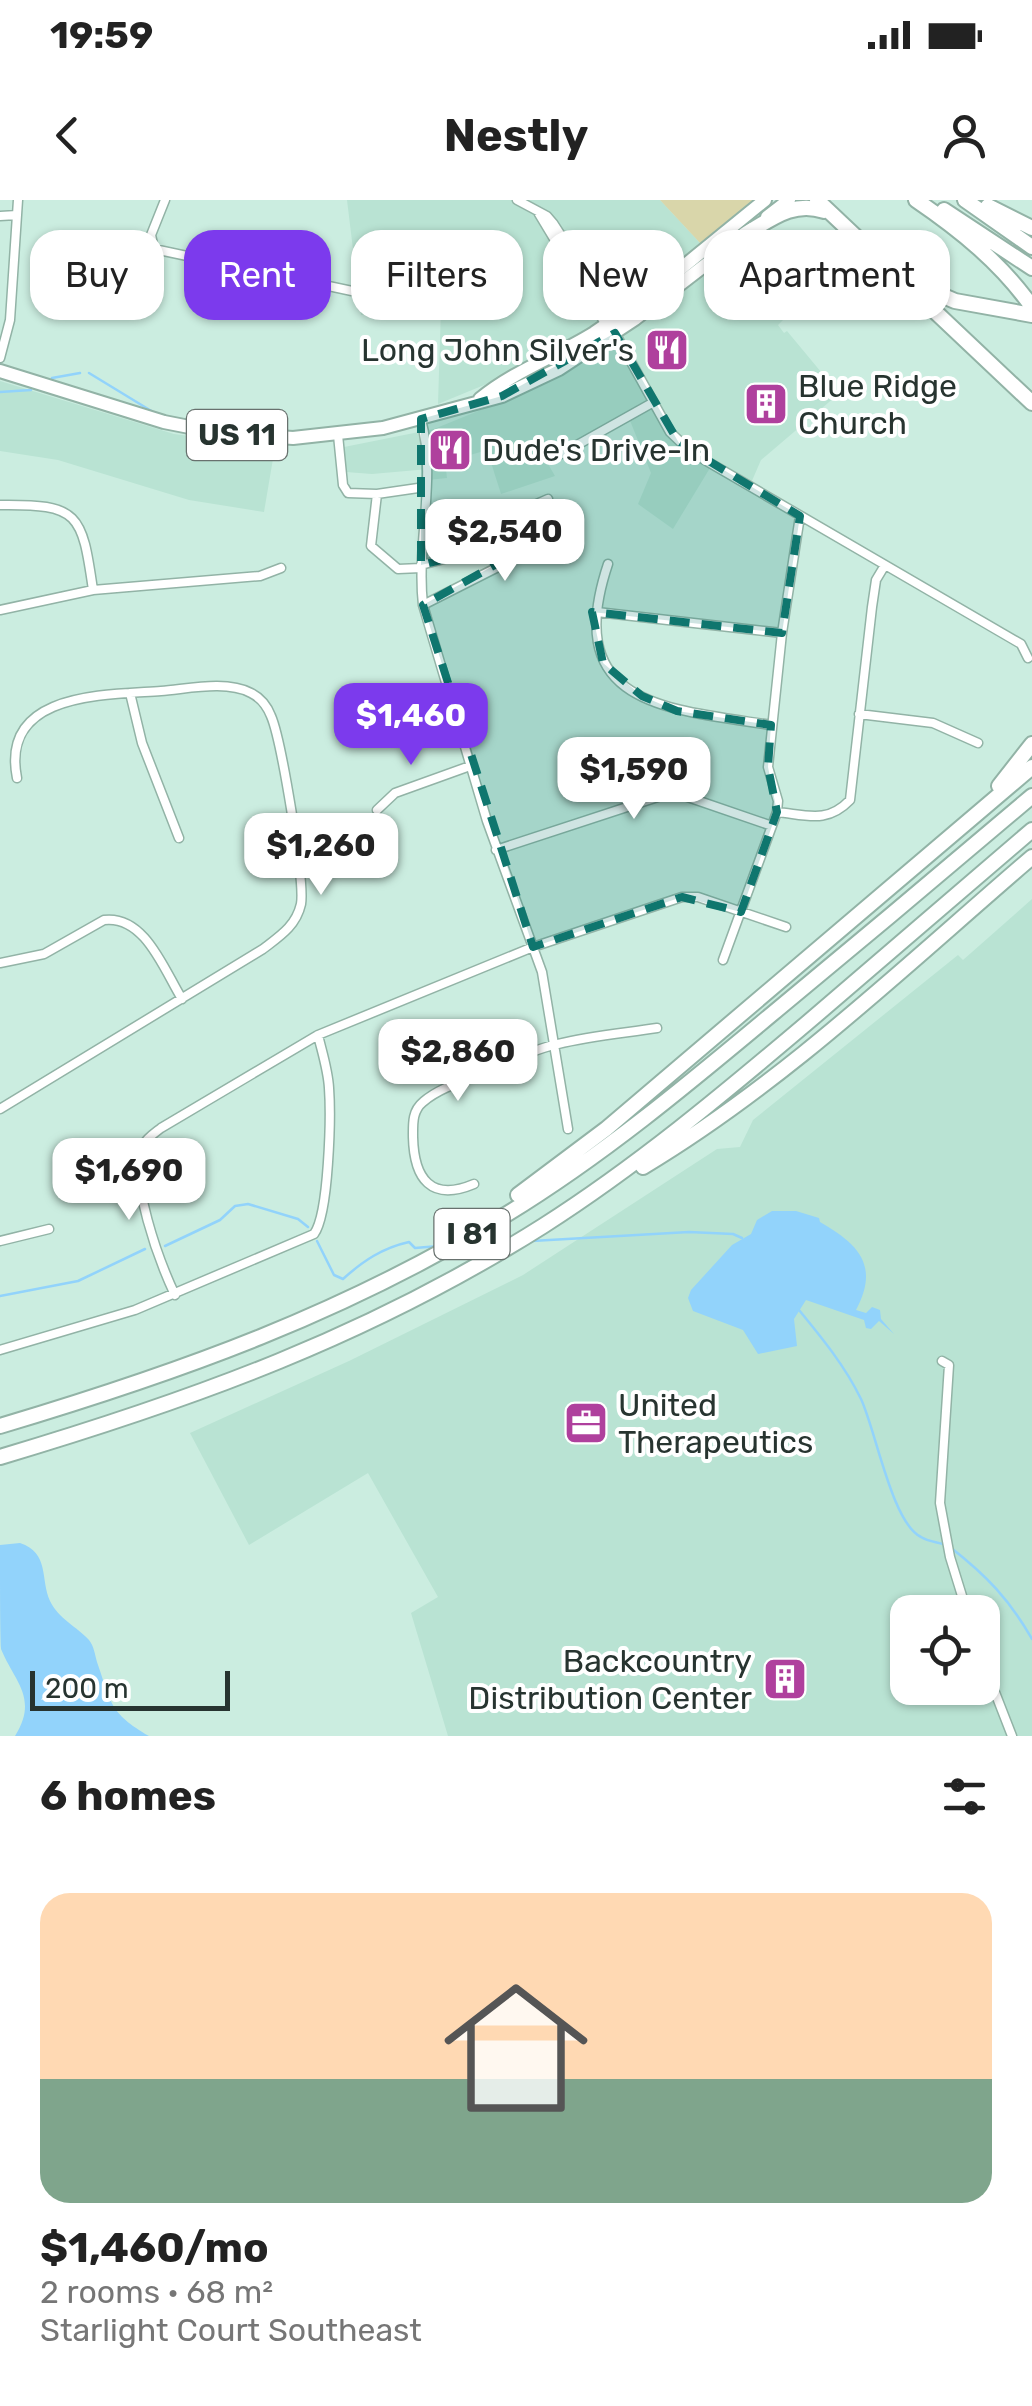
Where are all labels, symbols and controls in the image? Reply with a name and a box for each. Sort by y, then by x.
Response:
text: 19:59 [50,12,153,58]
icon: back [40,108,95,163]
icon: person [937,108,992,163]
text: Nestly [444,109,588,162]
chip: Buy [30,230,164,320]
chip: Rent [184,230,331,320]
chip: Filters [351,230,523,320]
chip: New [543,230,684,320]
chip: Apartment [704,230,950,320]
restaurant icon: Long John Silver's [644,327,690,373]
place label: Long John Silver's [361,331,634,369]
place label: Blue Ridge Church [798,367,957,442]
building icon: Blue Ridge Church [743,381,789,427]
road number: US 11 [187,410,287,460]
restaurant icon: Dude's Drive-In [427,427,473,473]
place label: Dude's Drive-In [482,431,710,469]
pin: $2,540 [424,499,586,584]
text: $2,540 [447,512,563,550]
pin: $1,460 [330,683,492,768]
text: $1,460 [356,696,466,734]
pin: $1,590 [553,737,715,822]
text: $1,590 [579,750,689,788]
pin: $1,260 [240,813,402,898]
text: $1,260 [266,826,376,864]
pin: $2,860 [377,1019,539,1104]
text: $2,860 [400,1032,516,1070]
pin: $1,690 [48,1138,210,1223]
text: $1,690 [74,1151,184,1189]
road number: I 81 [434,1209,510,1259]
place label: United Therapeutics [618,1386,813,1461]
office icon: United Therapeutics [563,1400,609,1446]
map controls [890,1595,1000,1705]
button: locate [890,1595,1000,1705]
place label: Backcountry Distribution Center [468,1642,752,1717]
building icon: Backcountry Distribution Center [762,1656,808,1702]
scale bar [30,1666,230,1710]
text: 200 m [45,1672,129,1705]
icon: filters [937,1769,992,1824]
text: 6 homes [40,1771,216,1821]
icon: home [426,1958,606,2138]
text: $1,460/mo [40,2223,269,2273]
text: 2 rooms · 68 m² [40,2273,273,2311]
text: Starlight Court Southeast [40,2311,422,2349]

